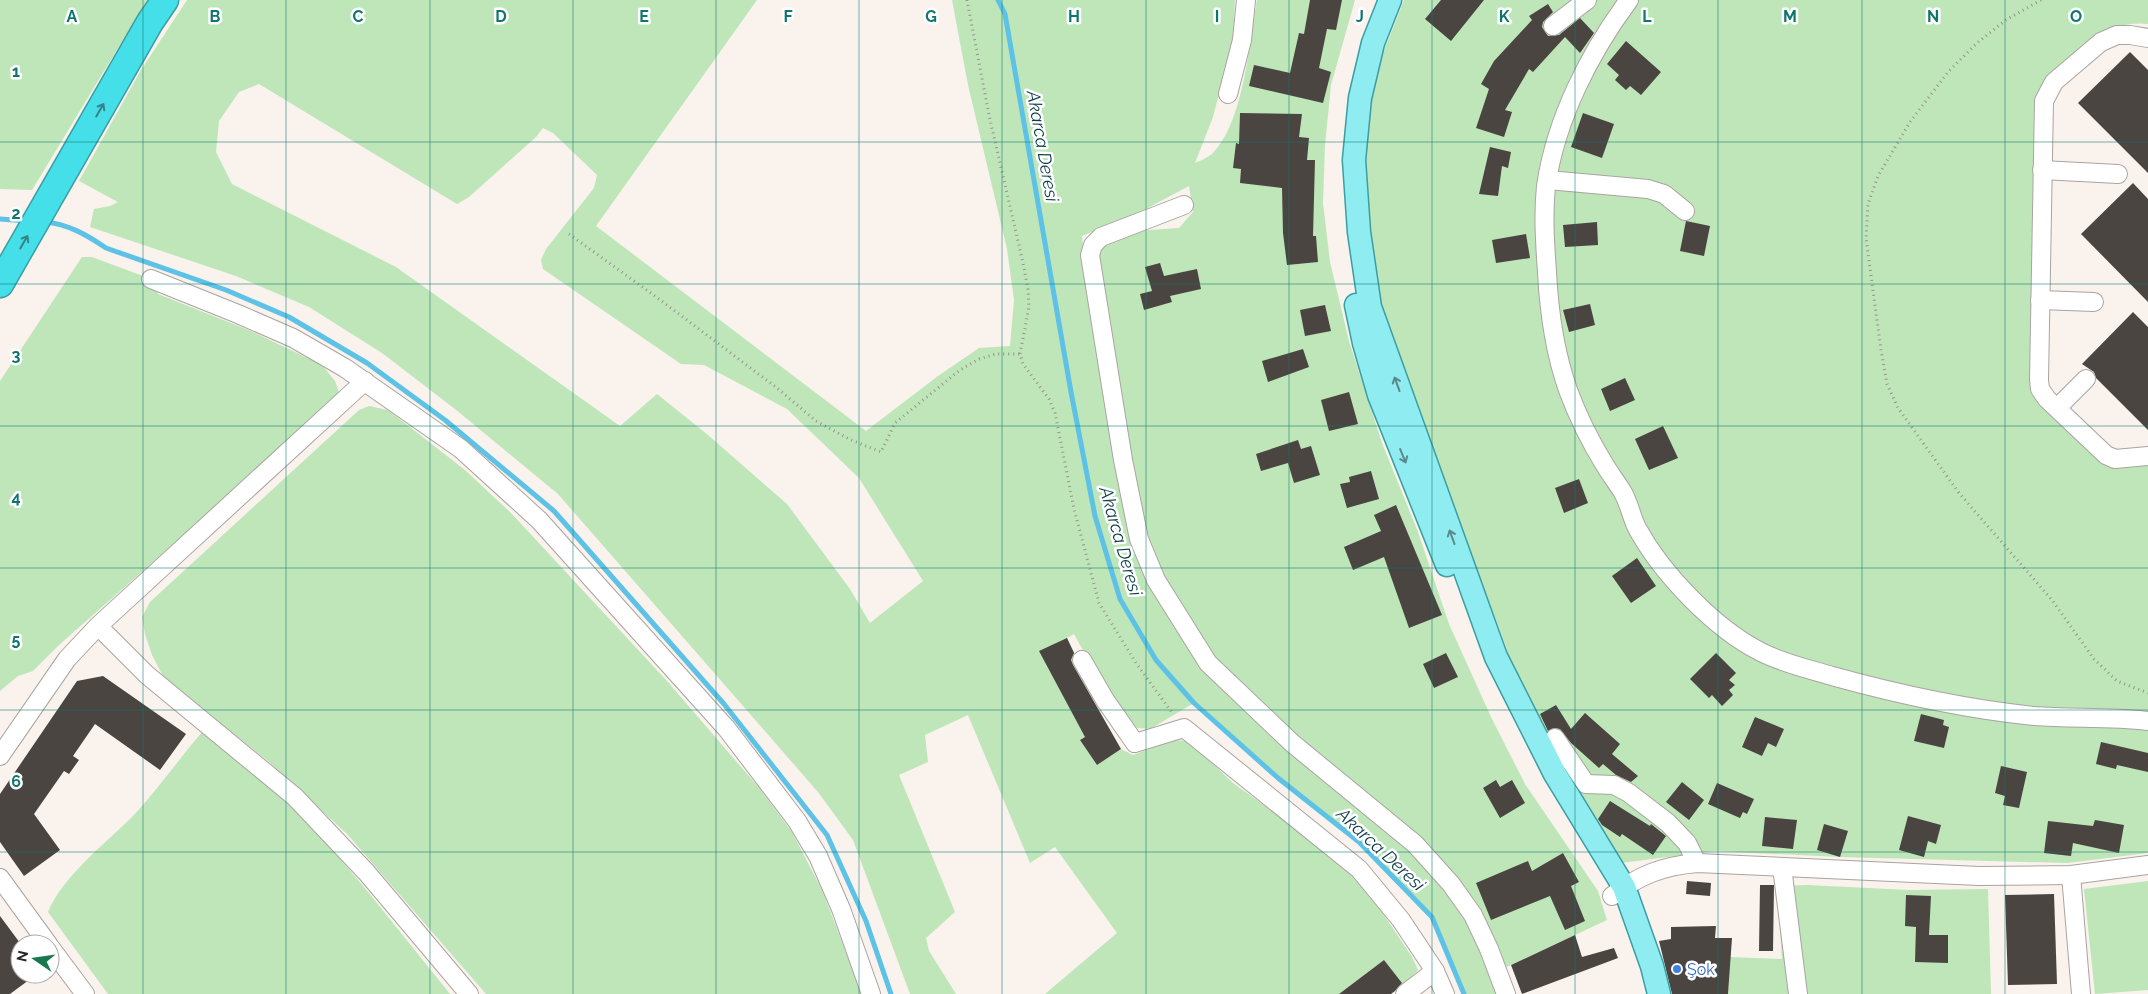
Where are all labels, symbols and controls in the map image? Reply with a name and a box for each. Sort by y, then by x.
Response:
text: A [67,7,78,26]
text: B [210,7,221,26]
text: C [353,7,364,26]
text: D [495,7,507,26]
text: E [639,7,649,26]
text: F [783,7,793,26]
text: G [925,7,937,26]
text: H [1068,7,1080,26]
text: I [1215,7,1219,26]
text: J [1356,7,1364,26]
text: K [1499,7,1510,26]
text: L [1642,7,1652,26]
text: M [1783,7,1797,26]
text: N [1927,7,1939,26]
text: O [2070,7,2082,26]
text: 1 [12,62,20,81]
water label: Akarca Deresi [1023,88,1063,204]
one-way arrow [96,103,106,117]
text: 2 [11,204,21,223]
one-way arrow [20,235,30,249]
text: 3 [12,346,21,365]
one-way arrow [1392,377,1401,393]
one-way arrow [1400,448,1409,463]
water label: Akarca Deresi [1095,483,1147,599]
text: 4 [11,488,21,507]
one-way arrow [1447,530,1456,545]
text: 5 [12,630,21,649]
text: 6 [11,772,21,791]
water label: Akarca Deresi [1332,802,1430,896]
north arrow [10,934,60,984]
text: N [13,949,31,963]
place label: Şok [1687,960,1715,979]
marker: Şok [1671,963,1683,975]

